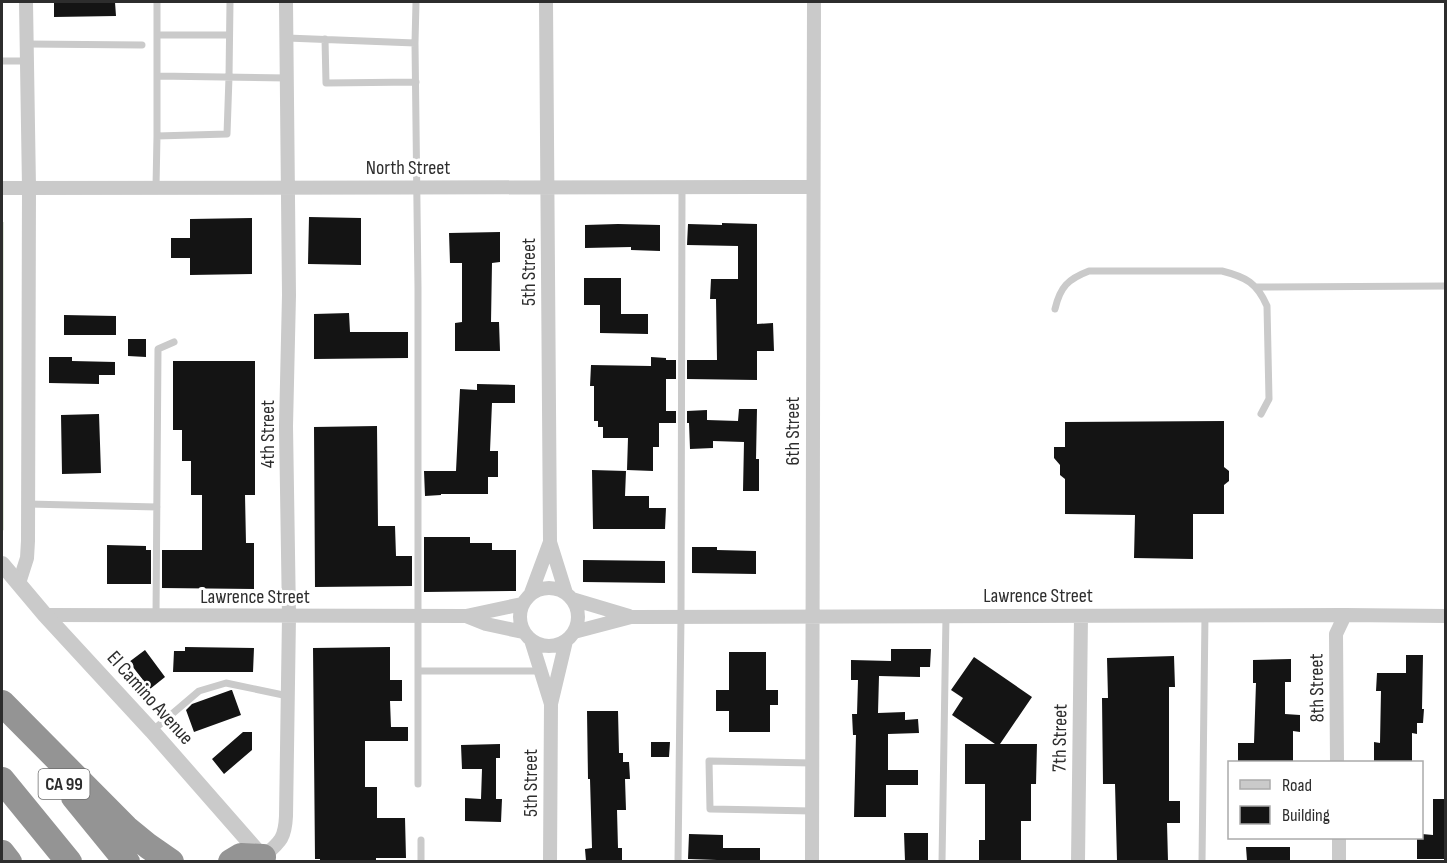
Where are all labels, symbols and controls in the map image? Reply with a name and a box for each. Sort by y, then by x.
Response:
street label: North Street [366,156,450,180]
street label: 5th Street [517,238,541,306]
street label: 6th Street [781,397,805,465]
street label: 4th Street [256,400,280,468]
street label: Lawrence Street [983,584,1093,608]
street label: Lawrence Street [200,585,310,609]
street label: El Camino Avenue [102,646,198,750]
street label: 8th Street [1304,653,1330,723]
street label: 7th Street [1047,704,1073,772]
street label: 5th Street [519,749,543,817]
legend [1228,761,1423,839]
road number: CA 99 [38,769,90,799]
text: Road [1282,775,1312,796]
text: Building [1282,805,1330,826]

